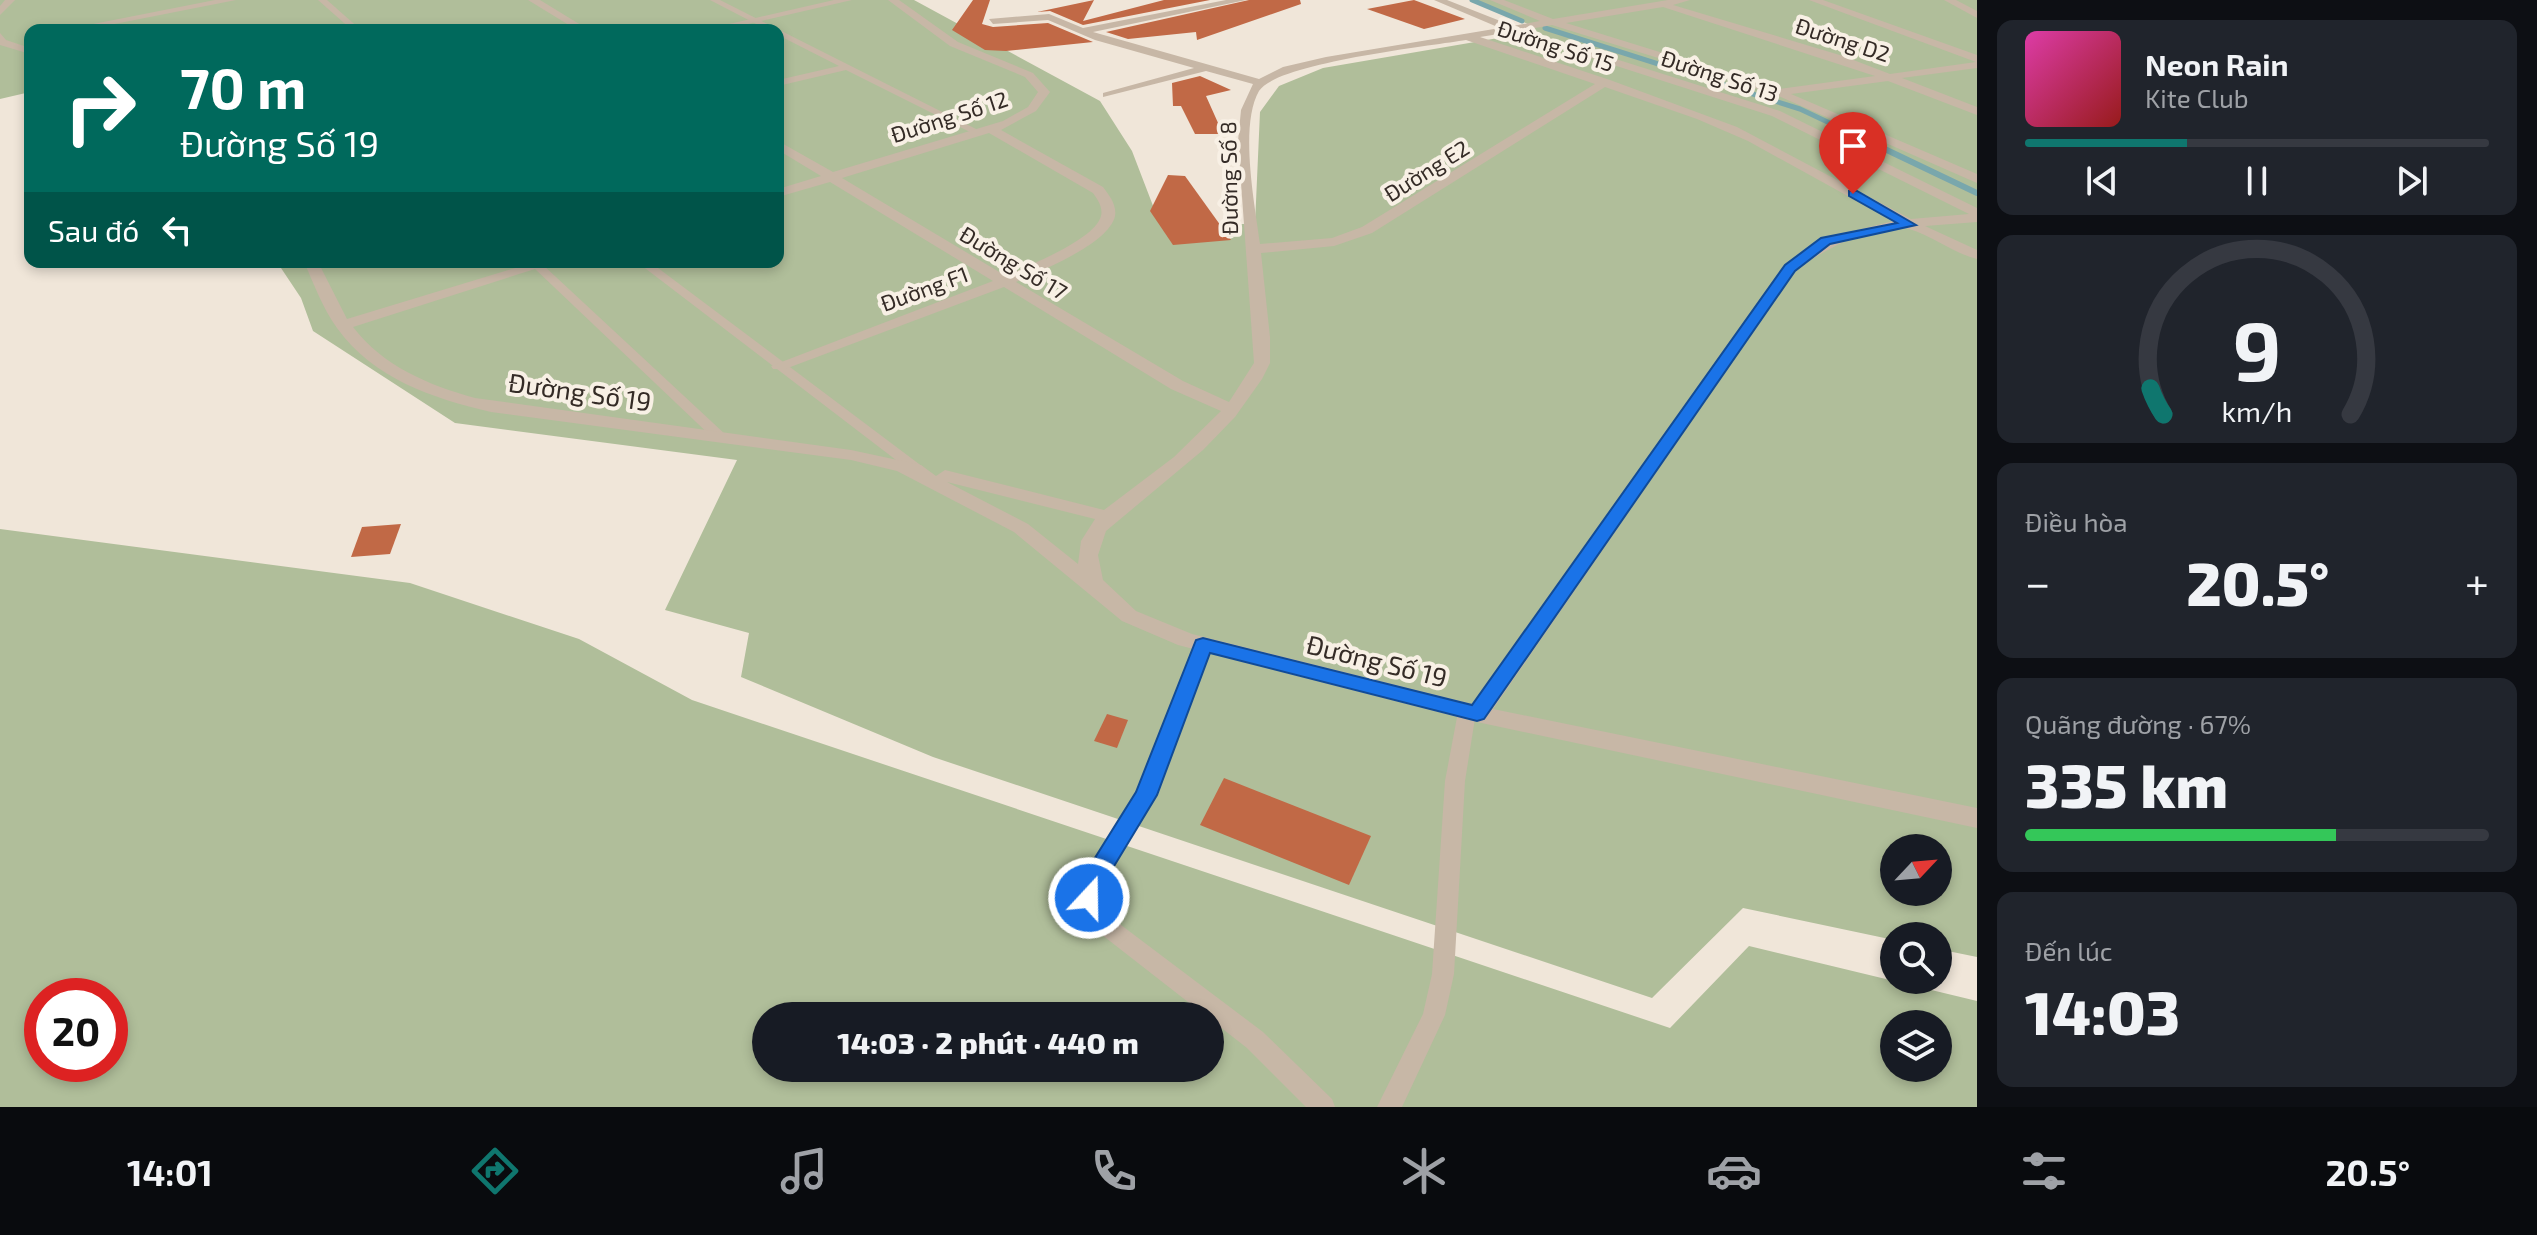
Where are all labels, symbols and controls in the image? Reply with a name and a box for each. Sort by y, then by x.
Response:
street label: Đường D2 [1793,12,1893,66]
street label: Đường Số 15 [1495,14,1617,76]
street label: Đường Số 13 [1658,44,1782,106]
text: Neon Rain [2145,46,2289,82]
text: 70 m [180,53,306,120]
icon: right [48,56,152,160]
text: Kite Club [2145,82,2249,113]
street label: Đường Số 12 [887,85,1011,147]
pin [1819,112,1887,194]
text: Đường Số 19 [180,121,379,164]
street label: Đường Số 8 [1214,121,1242,235]
icon: arrive [1831,124,1875,168]
street label: Đường E2 [1379,134,1473,206]
icon: previous [2080,159,2124,203]
icon: pause [2235,159,2279,203]
icon: next [2390,159,2434,203]
icon: left [155,208,199,252]
text: Sau đó [48,212,139,248]
street label: Đường Số 17 [956,220,1072,304]
street label: Đường F1 [877,260,971,316]
text: 9 [2232,297,2282,397]
street label: Đường Số 19 [507,366,653,416]
text: km/h [2222,393,2292,428]
text: Điều hòa [2025,506,2128,537]
text: 20.5° [2186,546,2329,618]
text: − [2025,555,2051,608]
text: + [2465,555,2489,608]
street label: Đường Số 19 [1304,628,1450,692]
text: Quãng đường · 67% [2025,708,2251,739]
text: 335 km [2025,748,2228,820]
north arrow [1880,834,1952,906]
map controls [1880,834,1952,1082]
position arrow [1047,856,1131,940]
button: search [1880,922,1952,994]
text: Đến lúc [2025,935,2113,966]
text: 14:03 [2025,975,2180,1047]
speed limit sign: 20 [24,978,128,1082]
button: layers [1880,1010,1952,1082]
text: 14:03 · 2 phút · 440 m [837,1024,1139,1060]
icon: directions [467,1143,523,1199]
icon: music [776,1143,832,1199]
icon: phone [1086,1143,1142,1199]
icon: climate [1396,1143,1452,1199]
icon: car [1706,1143,1762,1199]
icon: filters [2016,1143,2072,1199]
text: 14:01 [127,1150,213,1193]
text: 20.5° [2325,1150,2410,1193]

